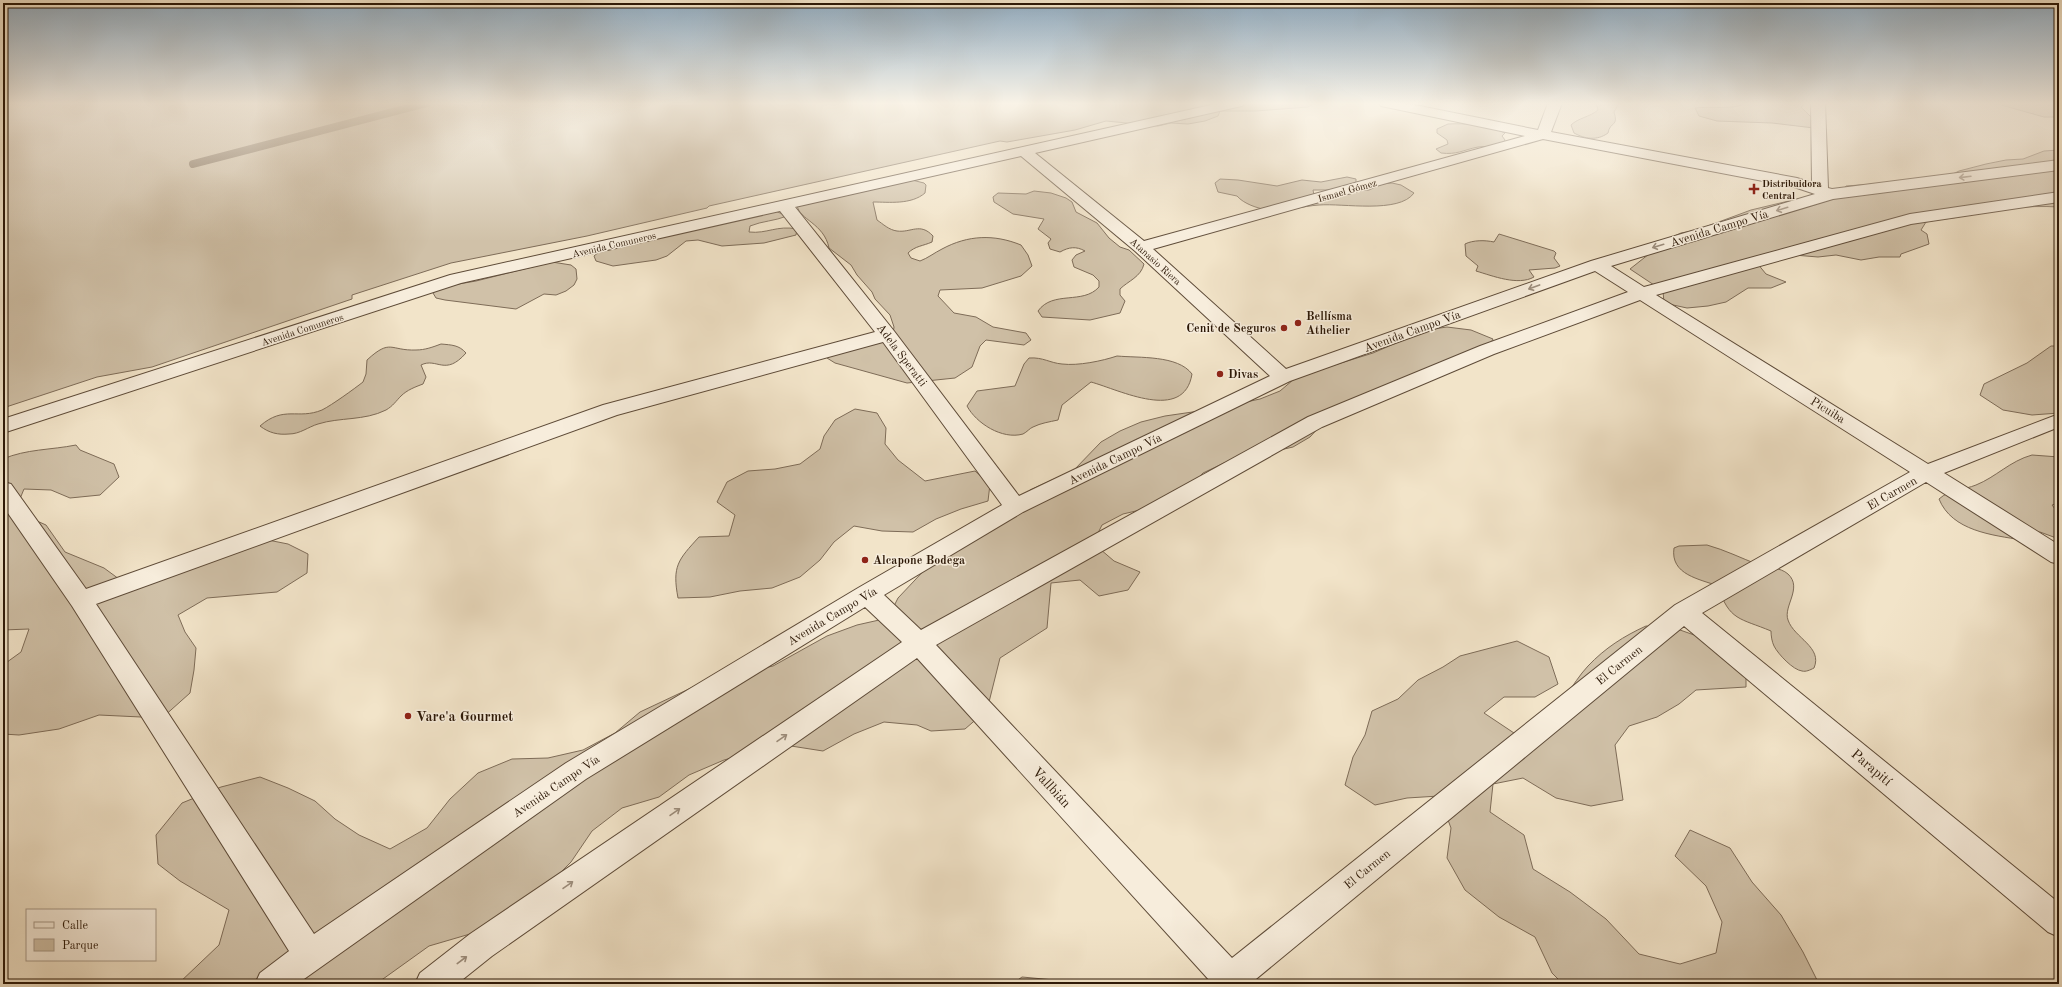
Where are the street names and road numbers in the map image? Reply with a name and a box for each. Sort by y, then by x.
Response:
street label: Ismael Gómez [1317,178,1378,204]
street label: Avenida Campo Vía [1669,208,1770,250]
street label: Avenida Comuneros [571,230,657,259]
street label: Atanasio Riera [1128,236,1183,287]
street label: Avenida Campo Vía [1362,309,1462,355]
street label: Avenida Comuneros [260,312,345,348]
street label: Adela Speratti [874,322,929,389]
street label: Picuiba [1808,396,1847,426]
street label: Avenida Campo Vía [1067,432,1164,488]
street label: El Carmen [1866,475,1920,513]
street label: Avenida Campo Vía [786,585,879,648]
street label: El Carmen [1594,643,1645,688]
street label: Parapití [1848,747,1894,789]
street label: Avenida Campo Vía [511,753,602,820]
street label: Vallbián [1029,765,1074,811]
street label: El Carmen [1342,847,1393,892]

